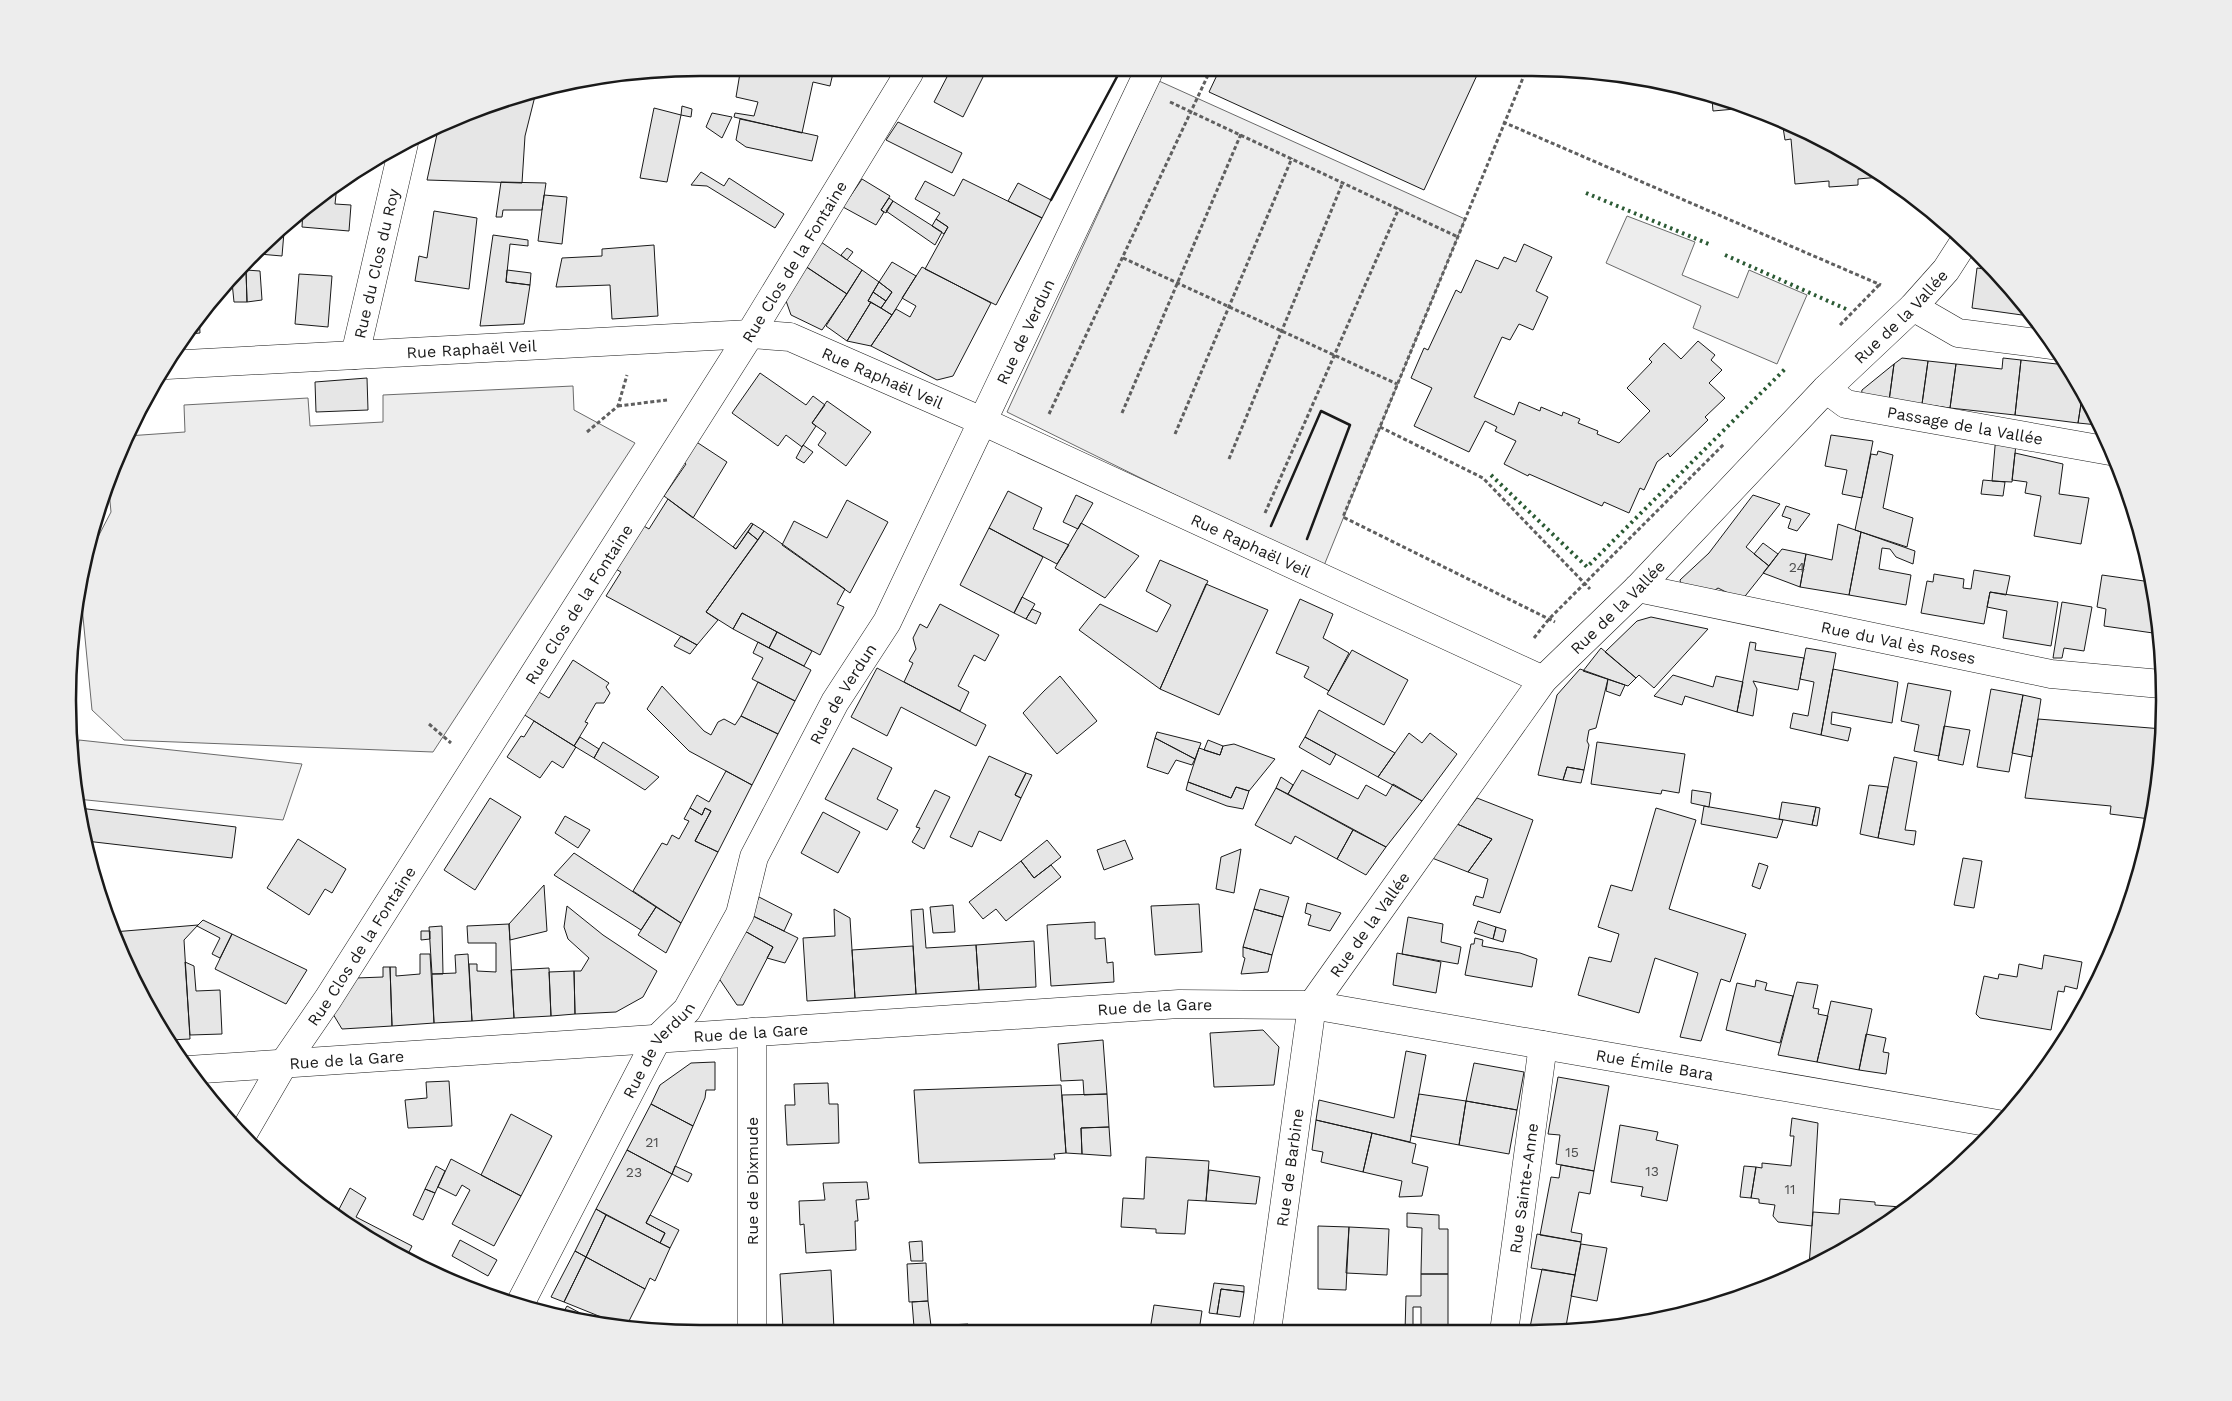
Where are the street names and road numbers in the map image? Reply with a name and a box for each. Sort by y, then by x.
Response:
street label: Rue Clos de la Fontaine [738,177,851,346]
street label: Rue du Clos du Roy [350,186,403,340]
street label: Rue de la Vallée [1850,265,1951,367]
street label: Rue de Verdun [992,276,1058,387]
street label: Rue Raphaël Veil [406,336,537,362]
street label: Rue Raphaël Veil [819,343,946,412]
street label: Passage de la Vallée [1886,402,2045,448]
street label: Rue Raphaël Veil [1188,509,1314,581]
street label: Rue Clos de la Fontaine [521,521,636,688]
street label: Rue de la Vallée [1566,556,1669,658]
street label: Rue du Val ès Roses [1819,617,1977,668]
street label: Rue de Verdun [805,640,880,747]
street label: Rue Clos de la Fontaine [303,863,419,1029]
street label: Rue de la Vallée [1325,868,1413,981]
street label: Rue de la Gare [1097,994,1212,1019]
street label: Rue de Verdun [619,999,699,1101]
street label: Rue de la Gare [693,1019,809,1046]
street label: Rue Émile Bara [1594,1045,1715,1084]
street label: Rue de la Gare [289,1046,405,1073]
street label: Rue de Barbine [1272,1107,1307,1228]
street label: Rue de Dixmude [743,1117,762,1245]
street label: Rue Sainte-Anne [1505,1122,1542,1255]

